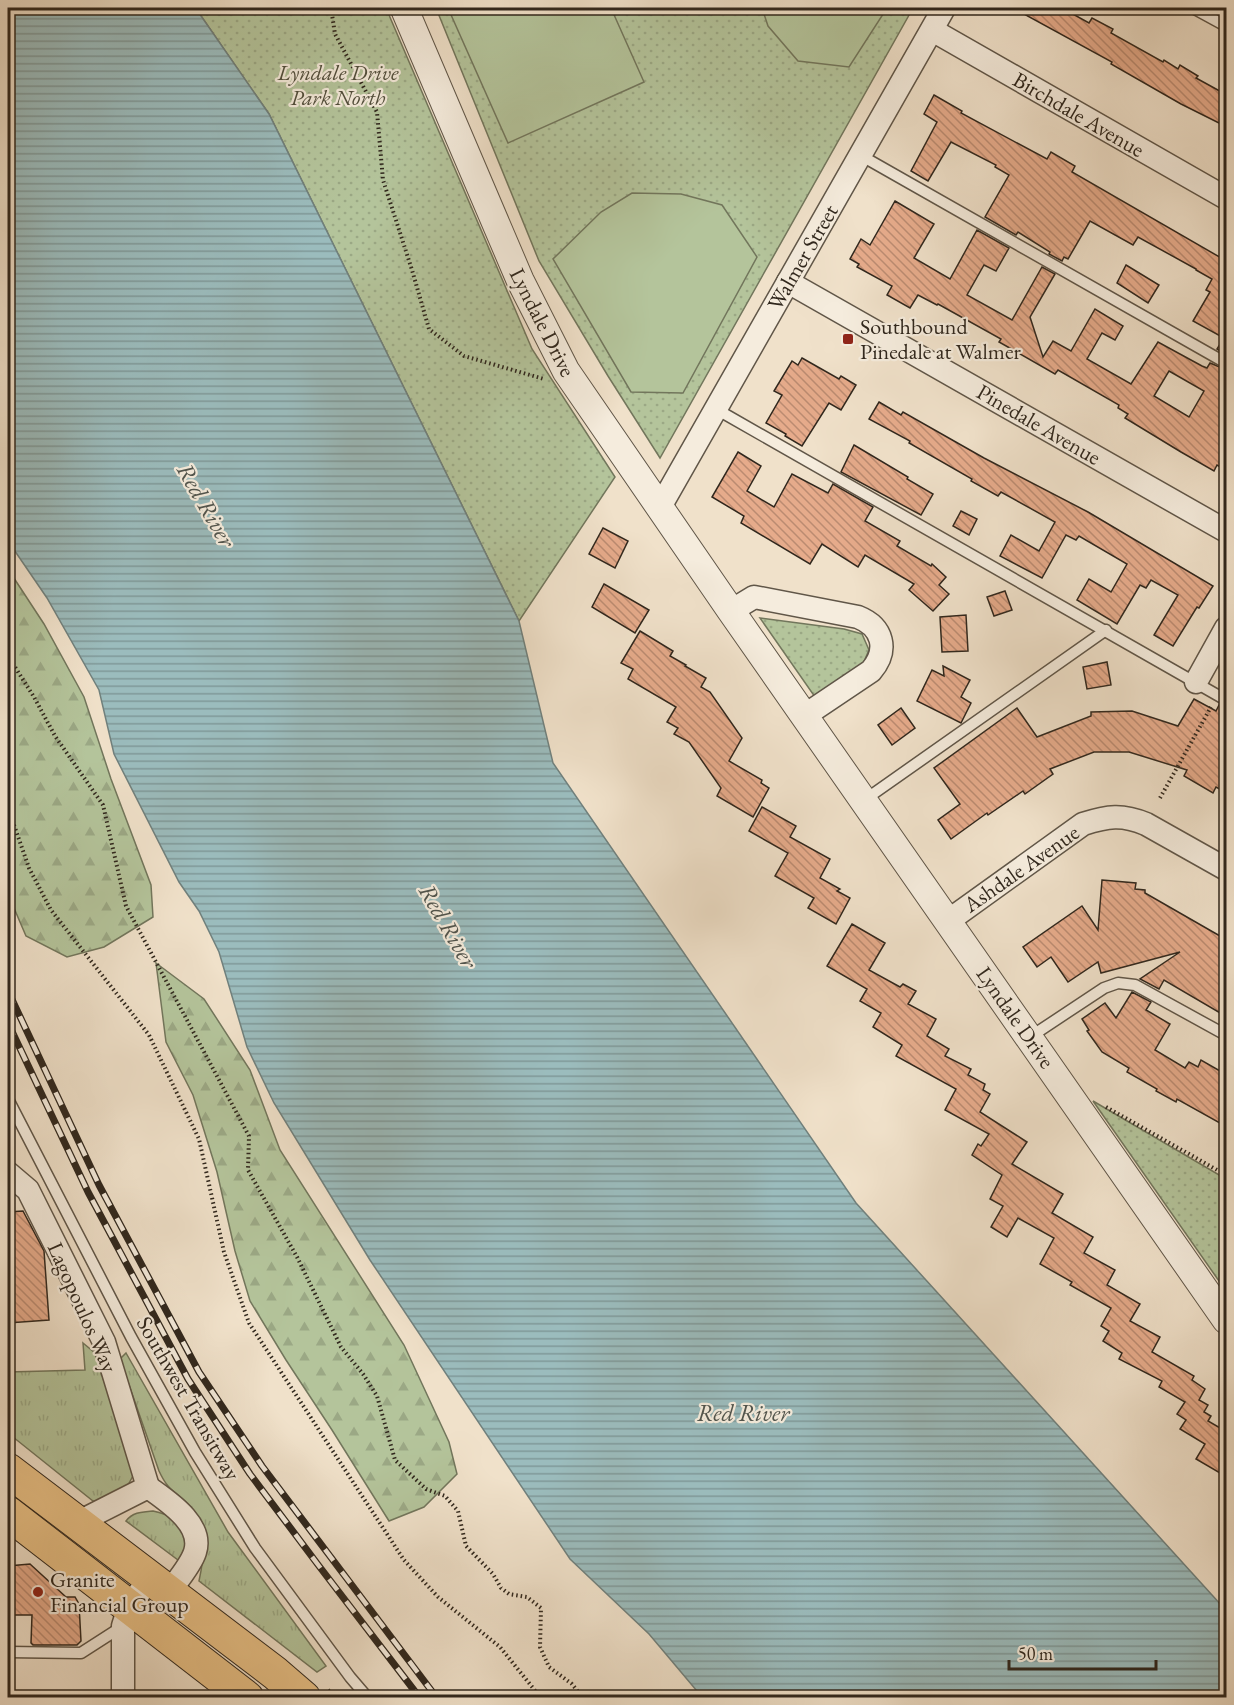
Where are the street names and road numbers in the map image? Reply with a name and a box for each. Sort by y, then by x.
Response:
street label: Birchdale Avenue [1008,65,1150,164]
street label: Walmer Street [760,199,844,316]
street label: Lyndale Drive [503,263,582,382]
street label: Pinedale Avenue [971,377,1106,472]
street label: Ashdale Avenue [957,818,1085,920]
street label: Lyndale Drive [970,961,1062,1074]
street label: Lagopoulos Way [41,1237,124,1377]
street label: Southwest Transitway [130,1311,247,1486]

